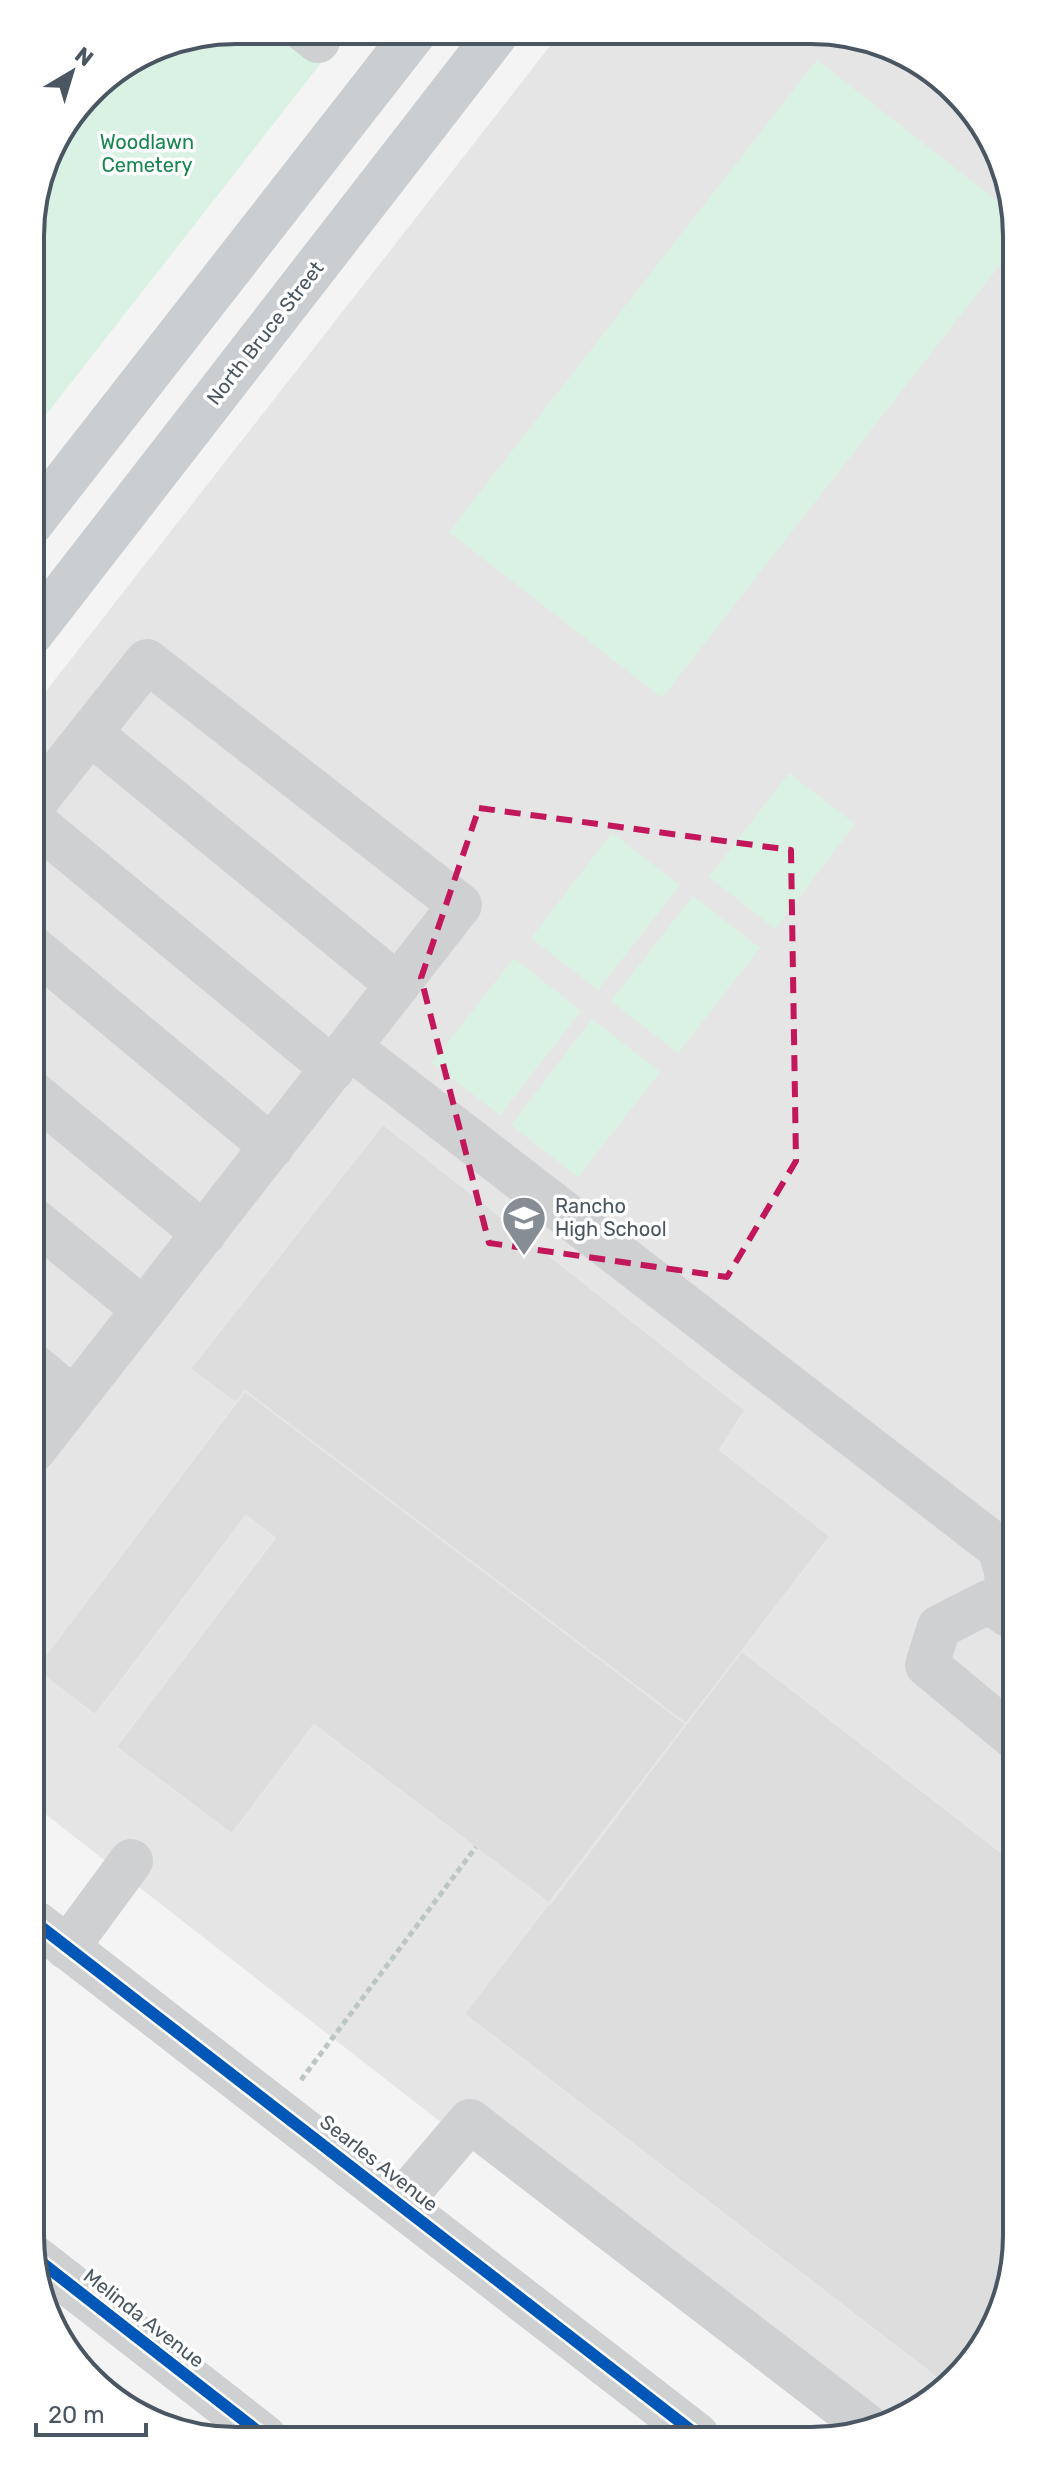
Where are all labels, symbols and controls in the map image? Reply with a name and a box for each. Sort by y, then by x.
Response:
north arrow [32,32,112,112]
text: N [69,41,99,72]
park label: Woodlawn Cemetery [100,130,194,177]
street label: North Bruce Street [201,256,329,410]
school or university icon: Rancho High School [500,1194,548,1257]
place label: Rancho High School [555,1194,667,1241]
street label: Searles Avenue [315,2110,443,2216]
street label: Melinda Avenue [79,2264,209,2372]
scale bar [36,2387,146,2437]
text: 20 m [48,2401,105,2429]

